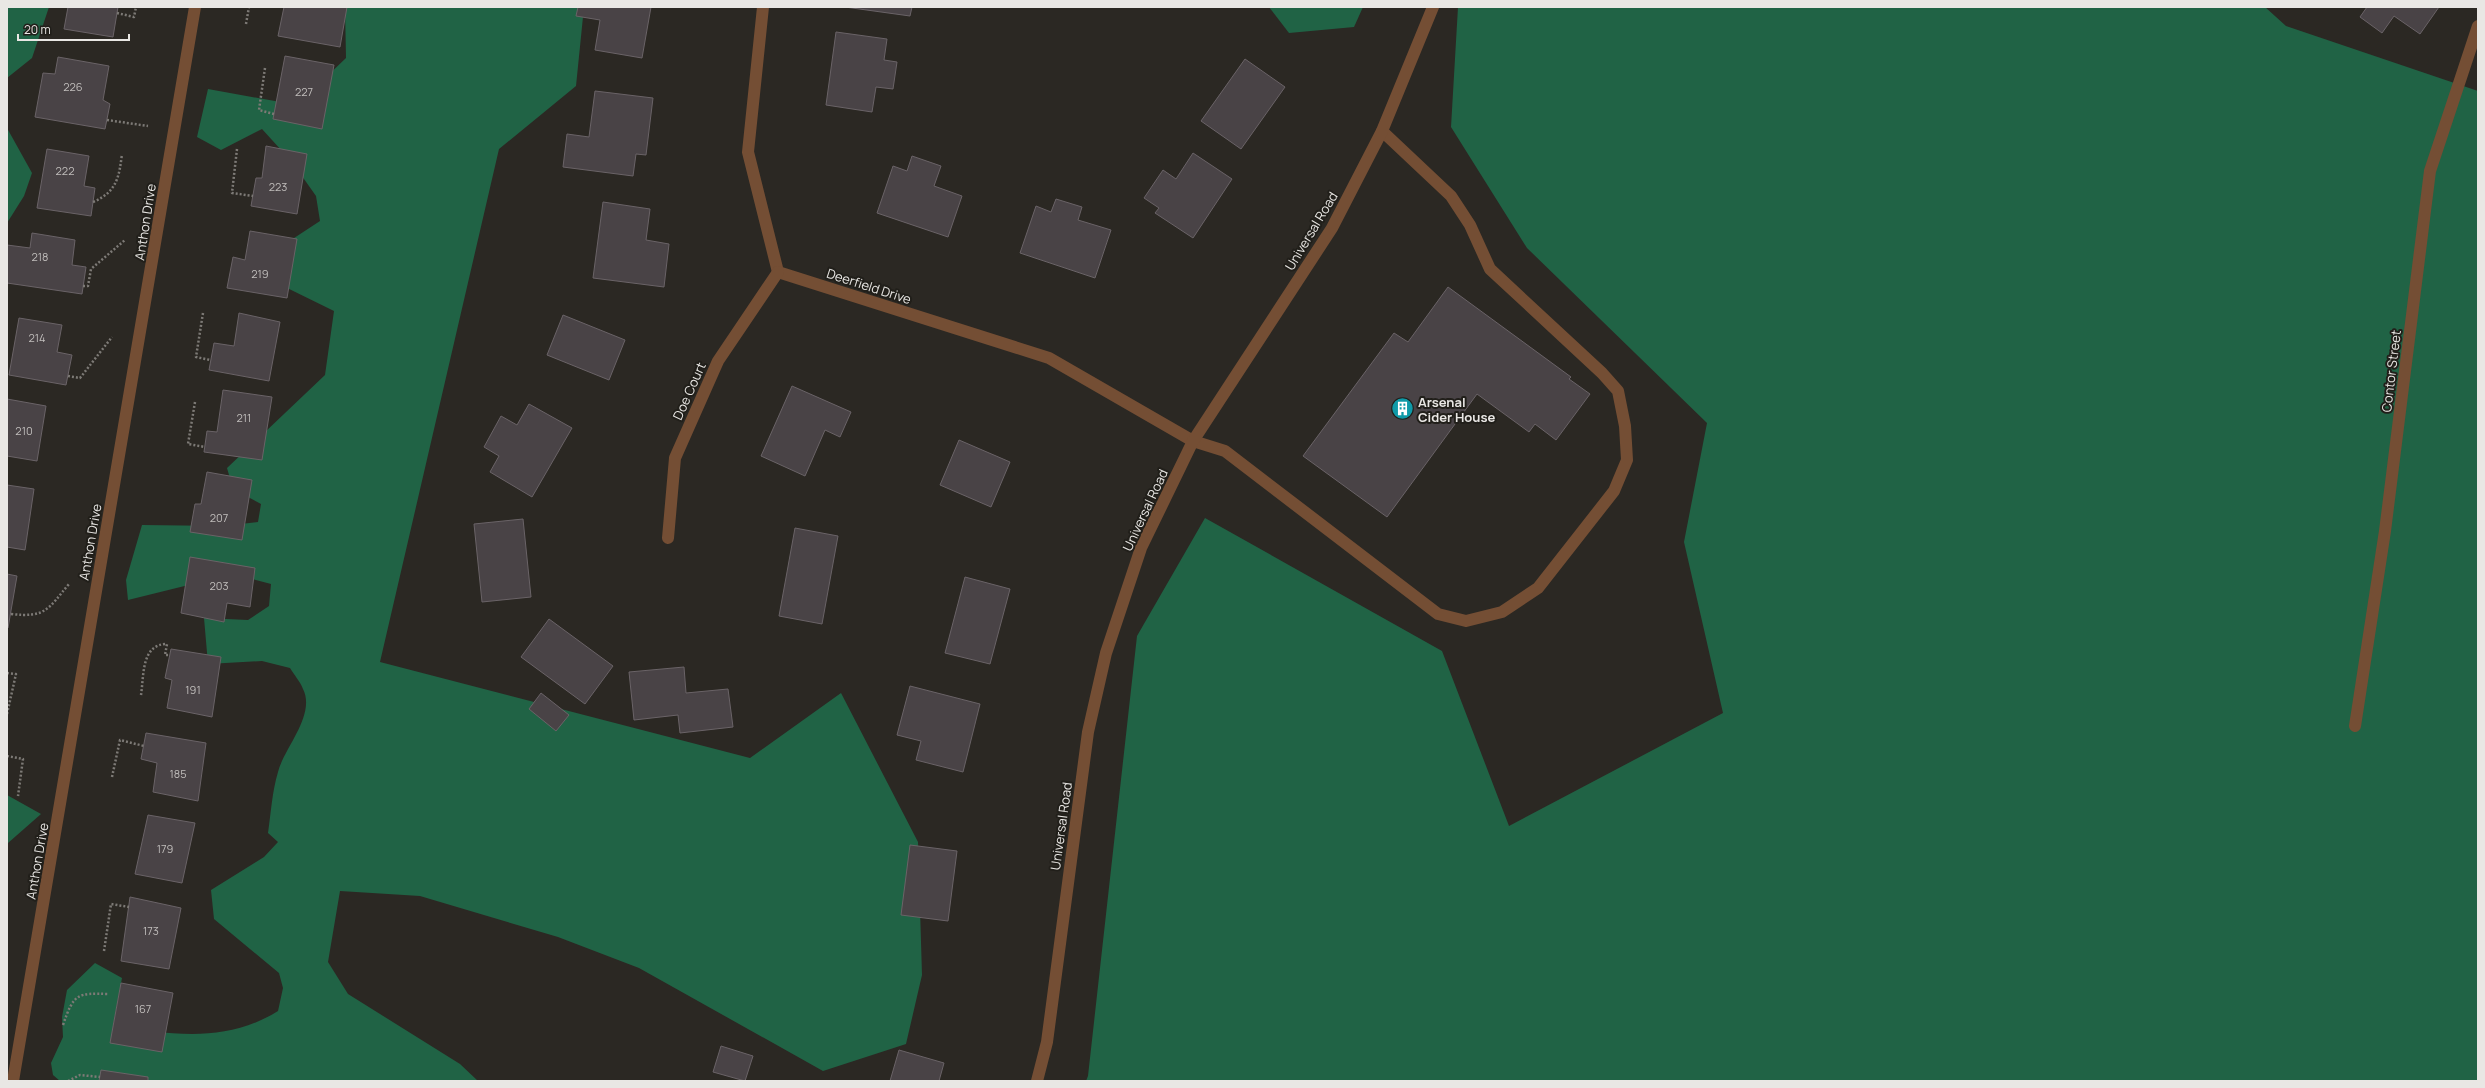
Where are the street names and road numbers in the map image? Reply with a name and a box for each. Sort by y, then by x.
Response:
street label: Anthon Drive [130,182,160,262]
street label: Universal Road [1280,188,1342,274]
street label: Deerfield Drive [824,264,914,308]
street label: Contor Street [2377,329,2405,413]
street label: Doe Court [668,359,710,423]
street label: Universal Road [1118,466,1172,554]
street label: Anthon Drive [74,502,106,582]
street label: Universal Road [1046,781,1076,871]
street label: Anthon Drive [21,821,53,901]

